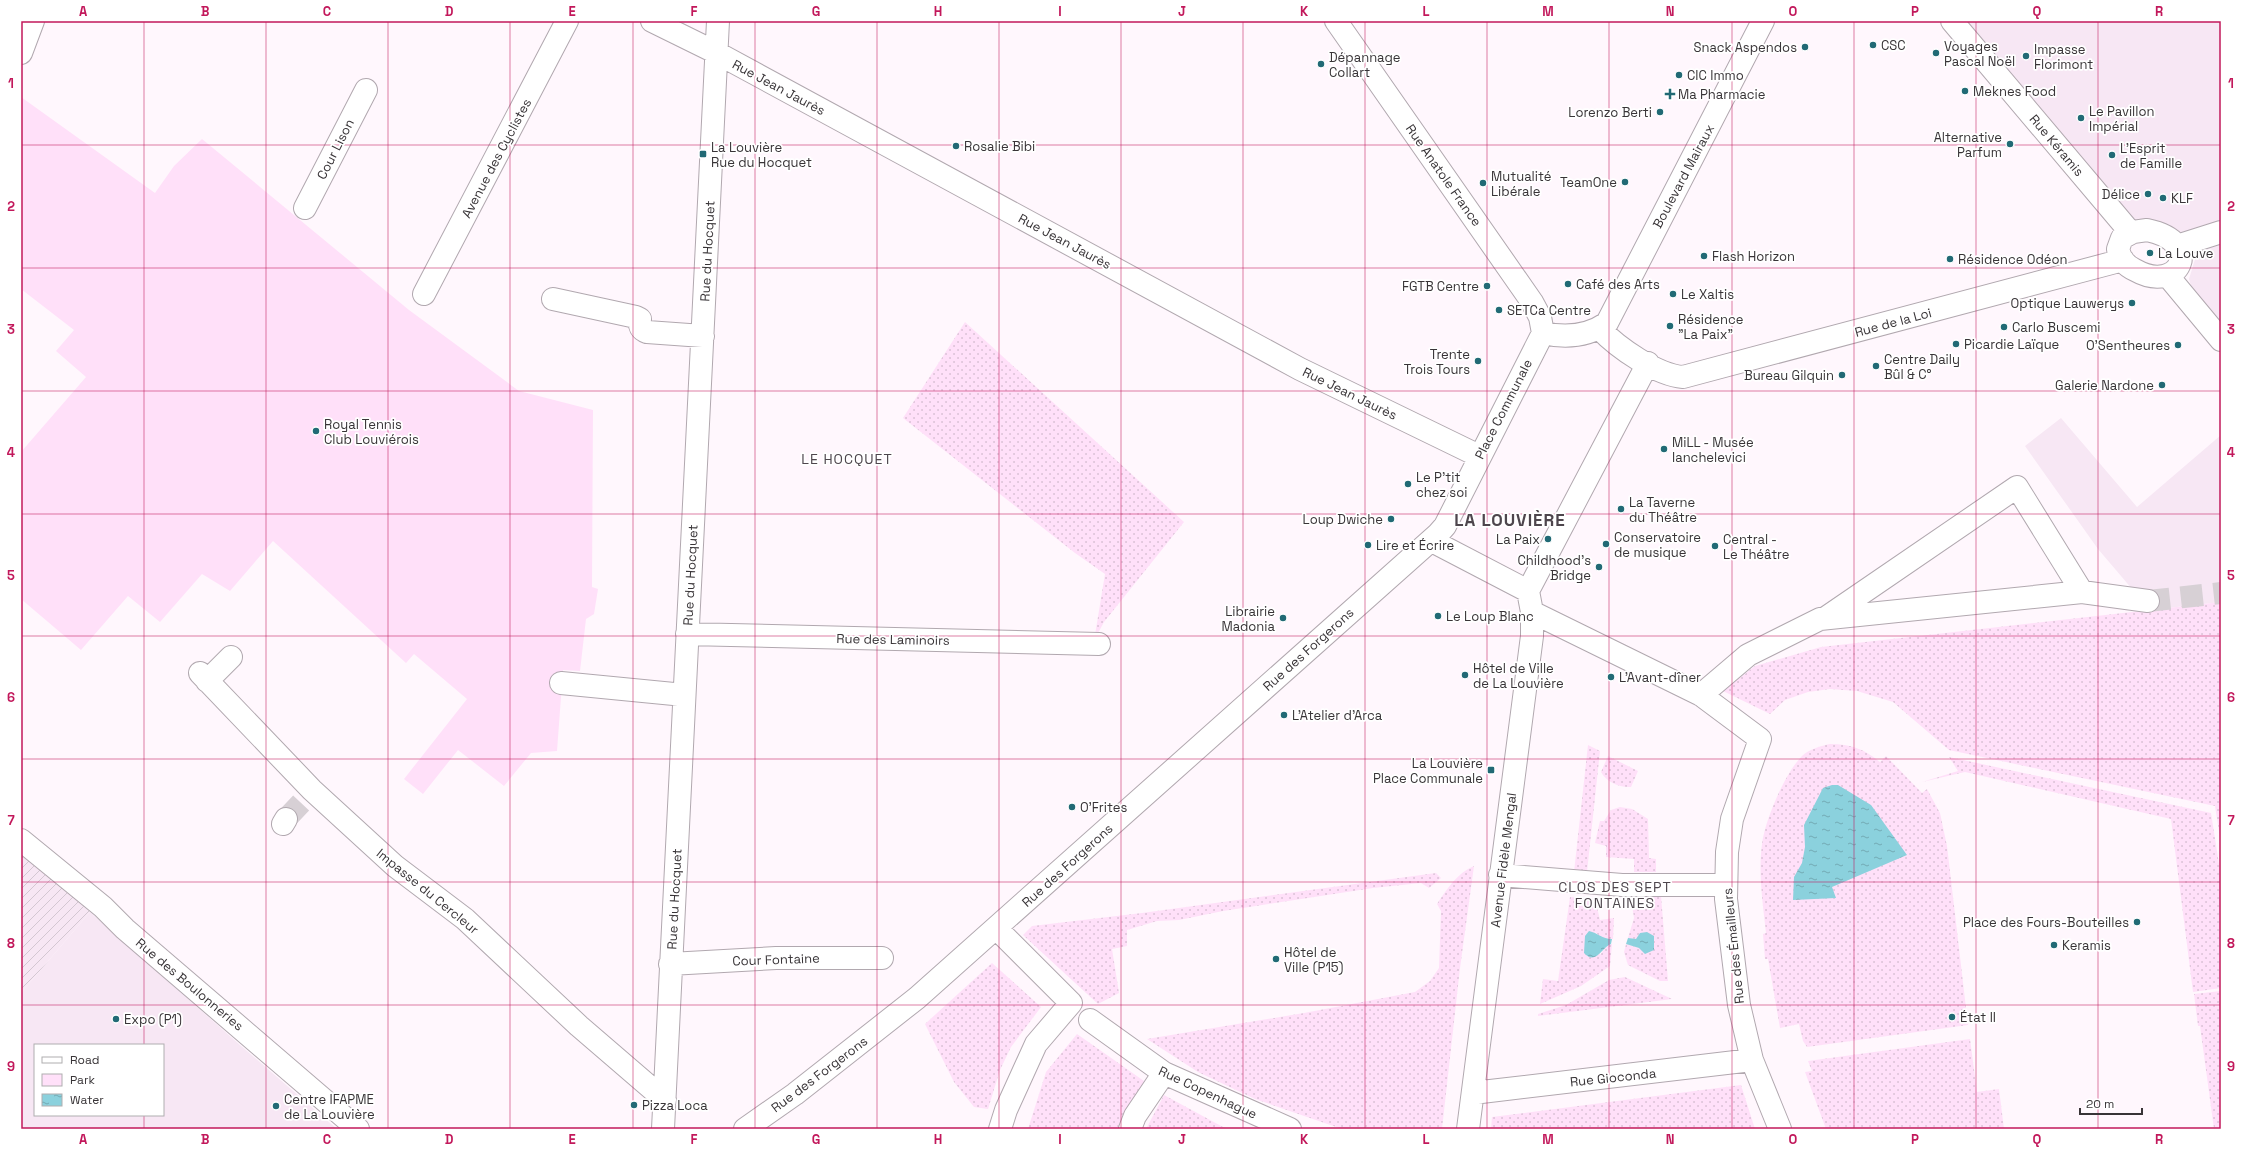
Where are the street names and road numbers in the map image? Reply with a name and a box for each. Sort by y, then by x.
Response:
street label: Rue Jean Jaurès [729,56,828,119]
street label: Avenue des Cyclistes [458,95,535,221]
street label: Rue Kéramis [2026,111,2088,180]
street label: Cour Lison [313,116,358,182]
street label: Rue Anatole France [1402,121,1485,230]
street label: Boulevard Mairaux [1649,121,1718,231]
street label: Rue du Hocquet [696,200,719,302]
street label: Rue Jean Jaurès [1015,210,1114,273]
street label: Rue de la Loi [1853,304,1933,341]
street label: Place Communale [1471,356,1536,462]
street label: Rue Jean Jaurès [1300,363,1400,424]
street label: Rue du Hocquet [679,524,702,626]
street label: Rue des Forgerons [1259,604,1357,695]
street label: Rue des Laminoirs [836,630,950,649]
street label: Avenue Fidèle Mengal [1487,792,1520,928]
street label: Rue des Forgerons [1018,820,1116,911]
street label: Impasse du Cercleur [373,845,482,938]
street label: Rue du Hocquet [663,848,686,950]
street label: Rue des Émailleurs [1719,887,1748,1005]
street label: Rue des Boulonneries [132,934,247,1035]
street label: Cour Fontaine [732,949,820,970]
street label: Rue des Forgerons [768,1032,871,1116]
street label: Rue Copenhague [1156,1062,1260,1123]
street label: Rue Gioconda [1569,1064,1658,1090]

